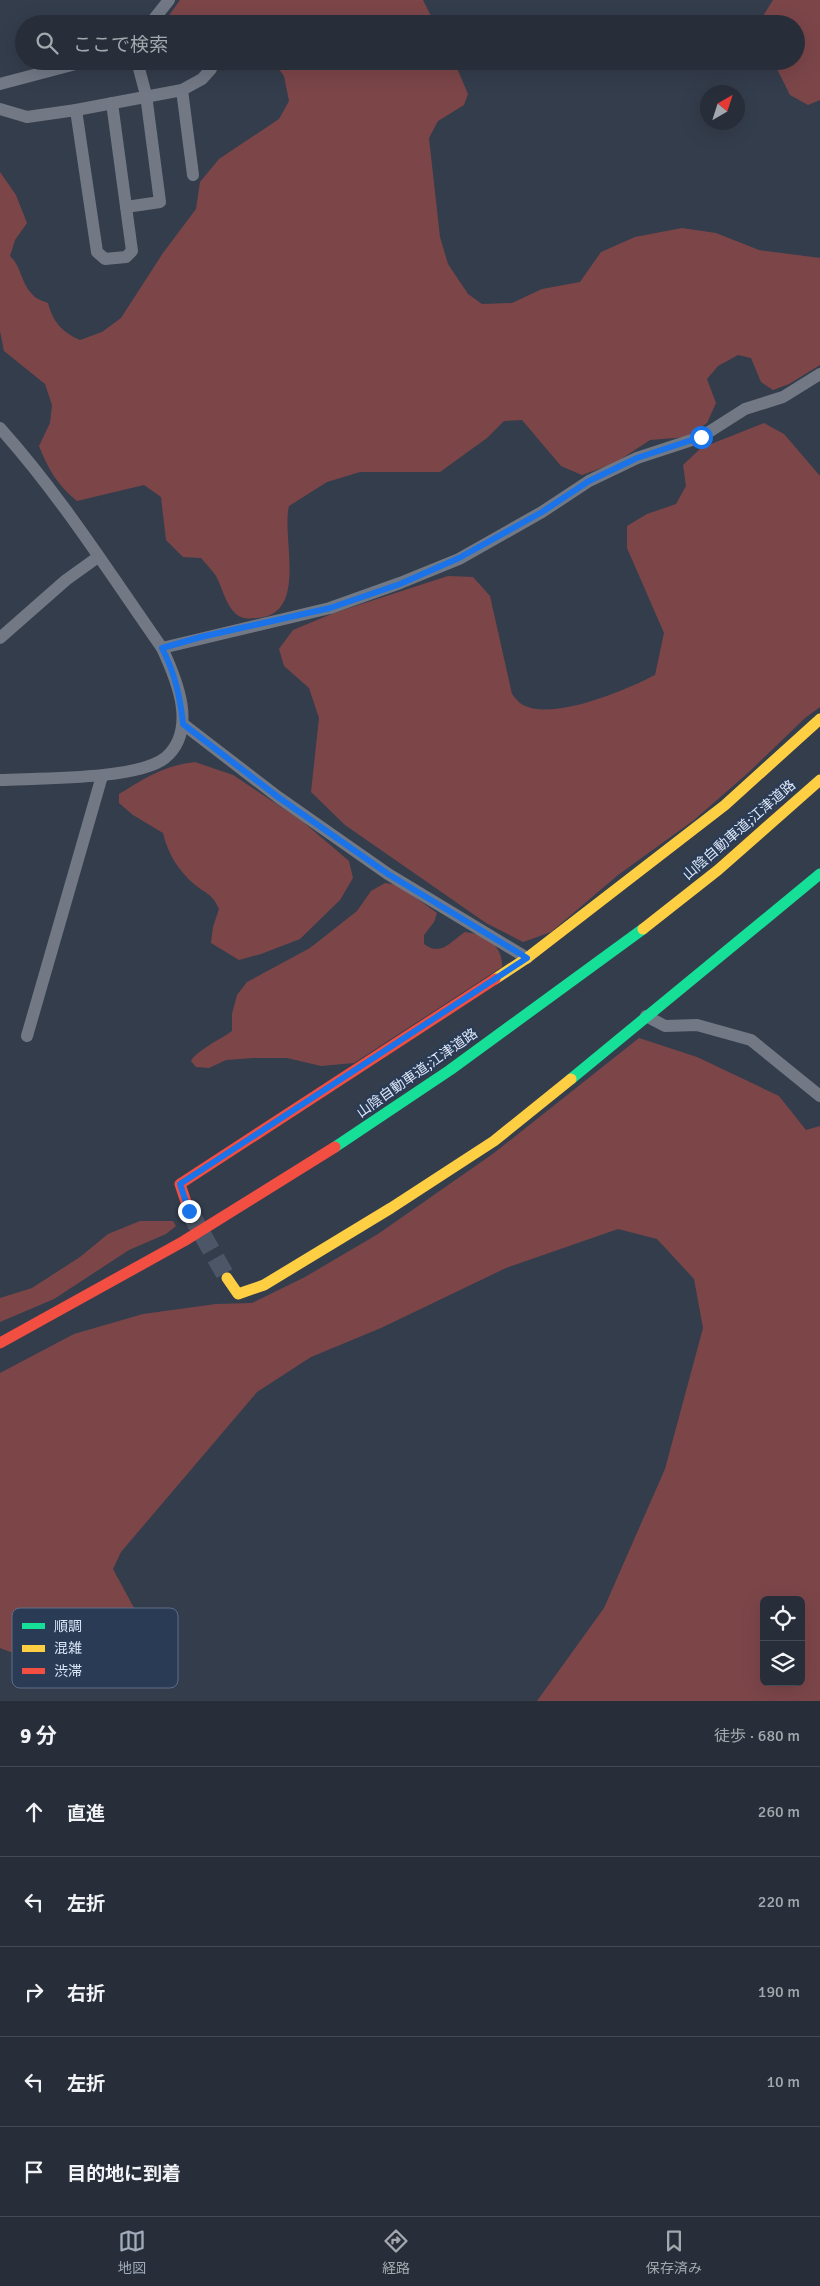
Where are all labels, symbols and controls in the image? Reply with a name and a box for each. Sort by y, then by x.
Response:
search box [15,15,805,70]
icon: search [33,29,61,57]
text: ここで検索 [73,33,168,57]
north arrow [700,85,745,130]
route start [690,426,713,449]
street label: 山陰自動車道;江津道路 [679,776,799,884]
street label: 山陰自動車道;江津道路 [353,1025,481,1121]
route end [178,1200,201,1223]
map controls [760,1596,805,1686]
button: locate [760,1596,805,1641]
legend [12,1608,178,1688]
text: 順調 [54,1618,82,1635]
text: 混雑 [54,1640,82,1657]
button: layers [760,1641,805,1686]
text: 渋滞 [54,1663,82,1680]
text: 9 分 [20,1723,57,1749]
text: 徒歩 · 680 m [714,1726,800,1746]
icon: ahead [20,1798,48,1826]
text: 直進 [67,1802,105,1826]
text: 260 m [758,1802,800,1822]
icon: left [20,1888,48,1916]
text: 左折 [67,1892,105,1916]
text: 220 m [758,1892,800,1912]
icon: right [20,1978,48,2006]
text: 右折 [67,1982,105,2006]
text: 190 m [758,1982,800,2002]
icon: left [20,2068,48,2096]
text: 左折 [67,2072,105,2096]
text: 10 m [766,2072,800,2092]
icon: arrive [20,2158,48,2186]
text: 目的地に到着 [67,2162,181,2186]
tab: 地図 [118,2227,146,2277]
tab: 経路 [382,2227,410,2277]
tab: 保存済み [646,2227,702,2277]

